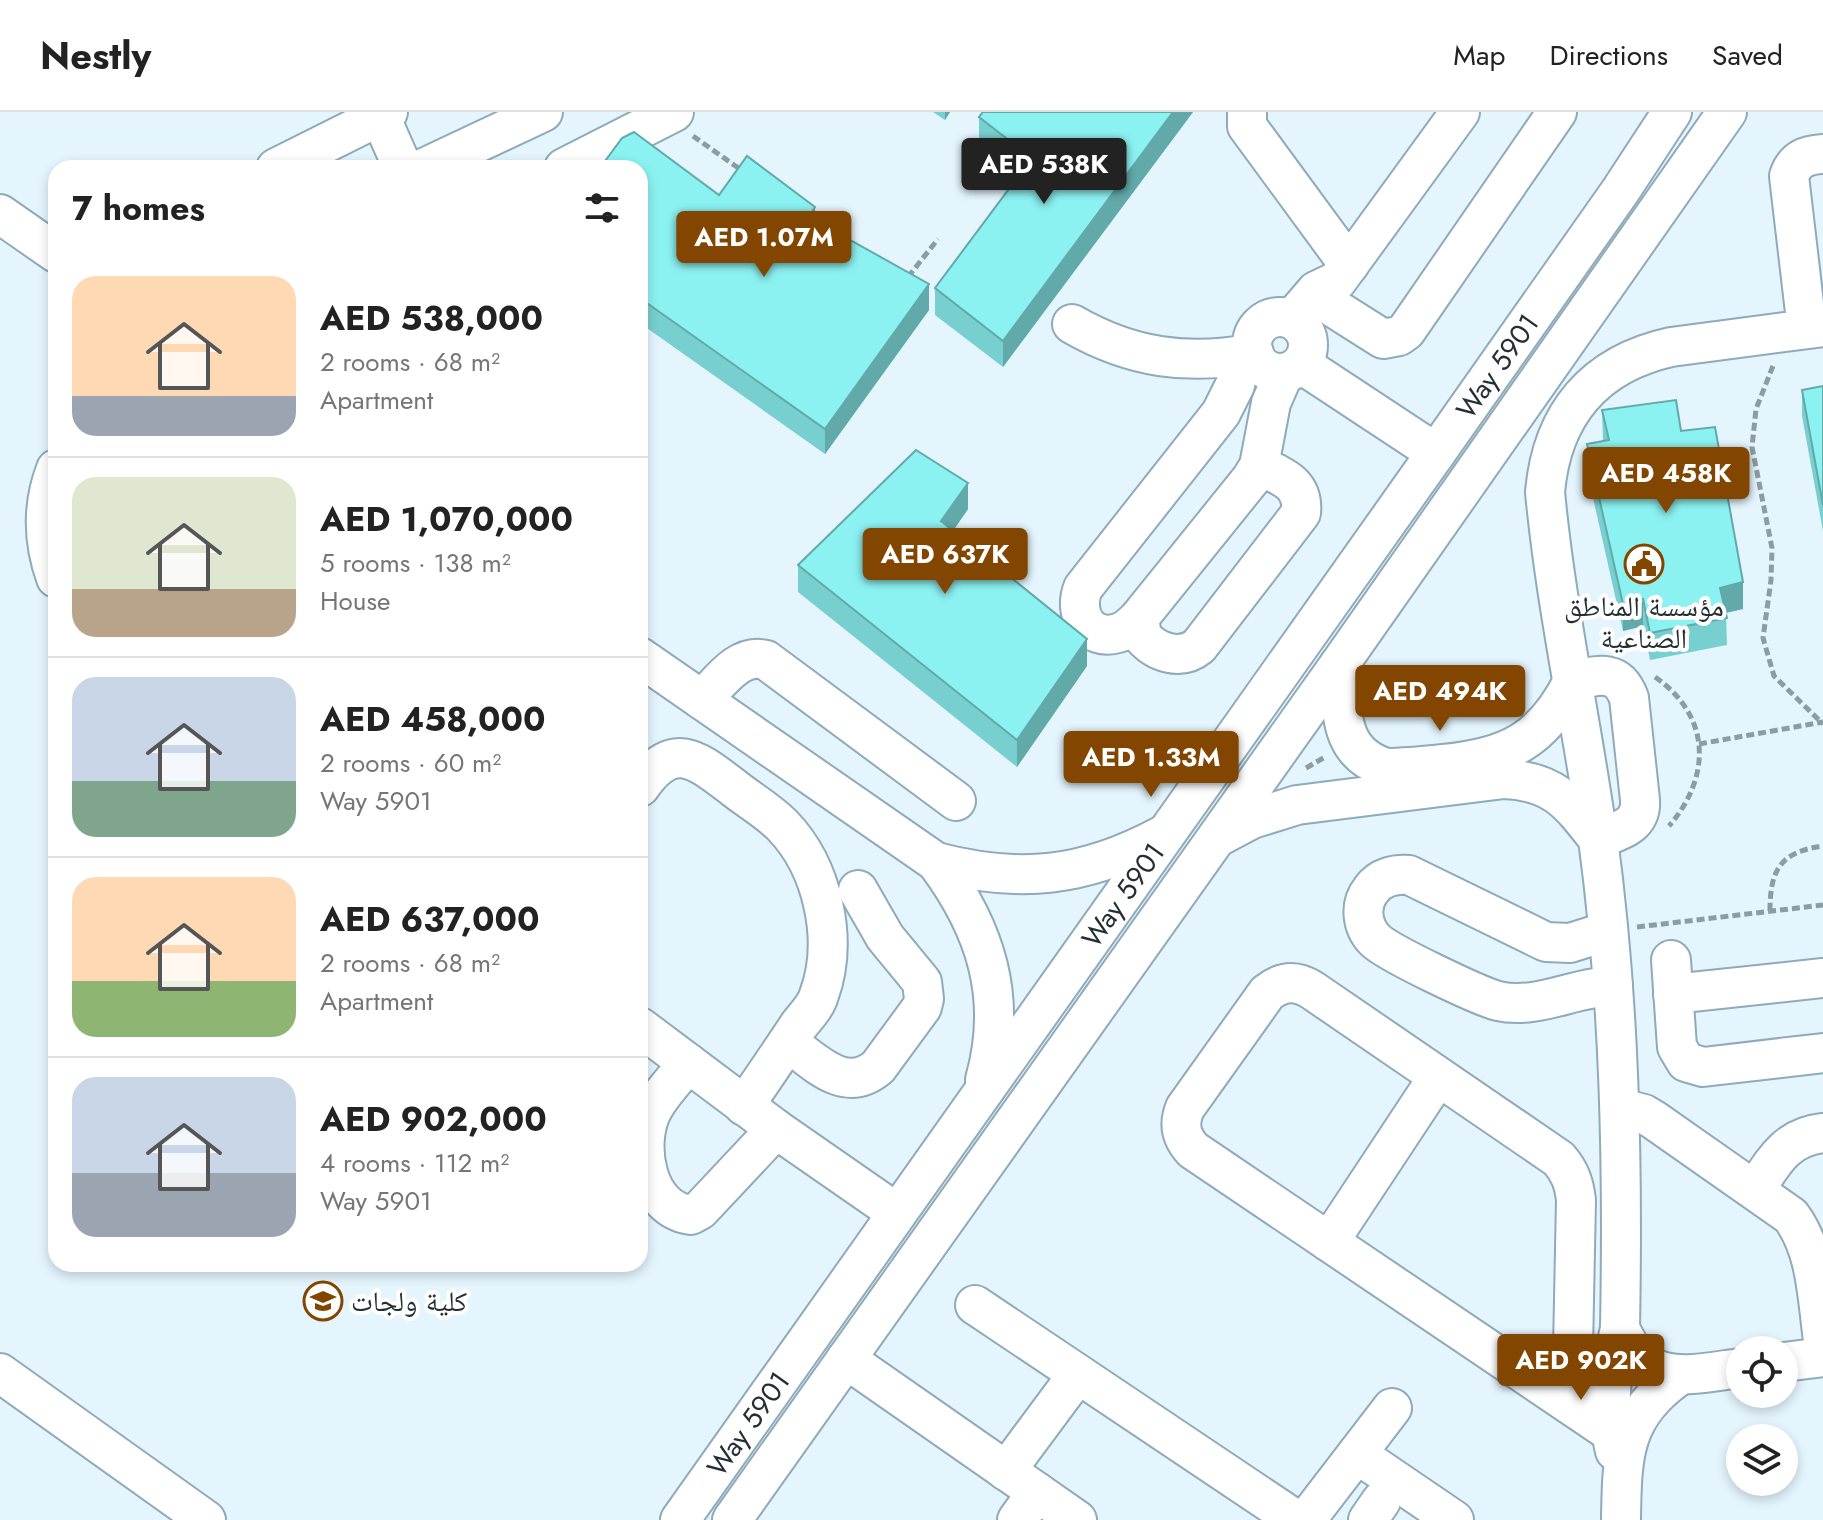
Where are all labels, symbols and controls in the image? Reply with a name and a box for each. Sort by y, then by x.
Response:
text: Nestly [40,28,151,83]
text: Map [1453,35,1505,76]
text: Directions [1549,35,1668,76]
text: Saved [1712,35,1783,76]
pin: AED 538K [961,138,1127,206]
text: AED 538K [979,145,1109,183]
text: 7 homes [72,184,205,233]
icon: filters [580,186,624,230]
pin: AED 1.07M [672,211,856,279]
text: AED 1.07M [694,218,834,256]
text: AED 538,000 [320,294,543,343]
street label: Way 5901 [1446,305,1549,427]
icon: home [136,308,232,404]
text: 2 rooms · 68 m² [320,343,500,381]
text: Apartment [320,381,433,419]
pin: AED 458K [1583,447,1749,515]
text: AED 458K [1600,454,1732,492]
text: AED 1,070,000 [320,495,573,544]
icon: home [136,509,232,605]
pin: AED 637K [862,528,1028,596]
text: AED 637K [881,535,1009,573]
public building icon: مؤسسة المناطق الصناعية [1623,543,1665,585]
text: 5 rooms · 138 m² [320,544,511,582]
text: House [320,582,390,620]
place label: مؤسسة المناطق الصناعية [1564,586,1724,659]
pin: AED 494K [1357,665,1523,733]
text: AED 494K [1373,672,1507,710]
text: AED 458,000 [320,695,546,744]
icon: home [136,709,232,805]
pin: AED 1.33M [1059,731,1243,799]
text: AED 1.33M [1082,738,1220,776]
text: 2 rooms · 60 m² [320,744,501,782]
text: Way 5901 [320,782,432,820]
street label: Way 5901 [1071,834,1174,956]
text: AED 637,000 [320,895,540,944]
icon: home [136,909,232,1005]
text: 2 rooms · 68 m² [320,944,500,982]
text: Apartment [320,982,433,1020]
text: AED 902,000 [320,1095,547,1144]
icon: home [136,1109,232,1205]
text: 4 rooms · 112 m² [320,1144,509,1182]
text: Way 5901 [320,1182,432,1220]
school or university icon: كلية ولجات [302,1280,344,1322]
place label: كلية ولجات [351,1281,467,1322]
pin: AED 902K [1498,1334,1664,1402]
map controls [1726,1336,1798,1496]
button: locate [1726,1336,1798,1408]
text: AED 902K [1515,1341,1647,1379]
street label: Way 5901 [697,1363,800,1485]
button: layers [1726,1424,1798,1496]

